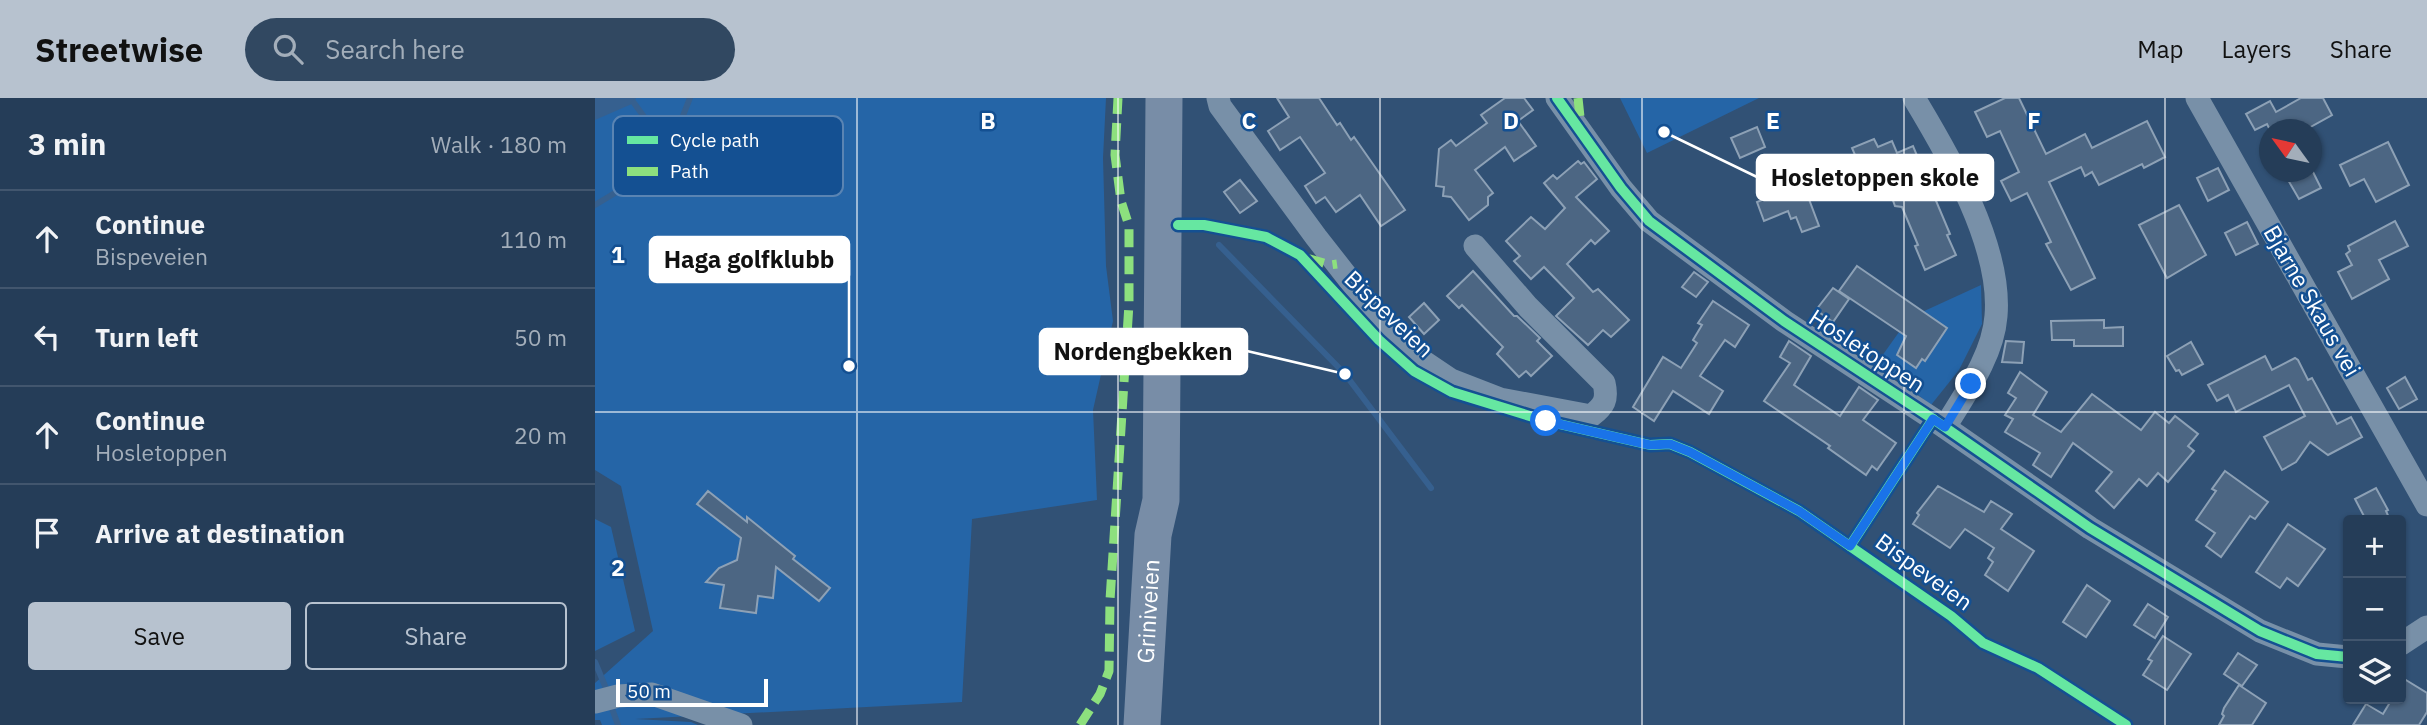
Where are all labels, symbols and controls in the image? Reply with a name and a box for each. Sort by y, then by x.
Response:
search box [245,18,735,81]
text: Streetwise [35,28,203,71]
icon: search [269,30,307,68]
text: Search here [325,32,465,66]
text: Map [2137,33,2184,65]
text: Layers [2222,33,2292,65]
text: Share [2330,33,2392,65]
text: B [980,105,996,135]
text: C [1242,105,1257,135]
text: D [1503,105,1519,135]
text: E [1766,105,1780,135]
text: F [2027,105,2041,135]
legend [613,116,843,196]
north arrow [2259,119,2322,182]
text: 3 min [28,124,106,163]
text: Cycle path [670,128,759,152]
text: Walk · 180 m [431,129,567,159]
callout: Hosletoppen skole [1757,155,1993,200]
text: Path [670,159,709,183]
text: Hosletoppen skole [1771,161,1979,193]
text: Continue [95,207,205,241]
icon: ahead [28,220,66,258]
street label: Bjarne Skaus vei [2258,220,2368,381]
text: 110 m [500,224,567,254]
callout: Haga golfklubb [650,237,849,282]
text: 1 [611,239,625,269]
text: Bispeveien [95,241,208,271]
text: Haga golfklubb [664,243,834,275]
street label: Bispeveien [1339,263,1441,363]
street label: Hosletoppen [1804,302,1931,399]
icon: left [28,318,66,356]
text: Turn left [95,320,198,354]
text: 50 m [514,322,567,352]
callout: Nordengbekken [1040,329,1247,374]
text: Nordengbekken [1053,335,1233,367]
route end [1955,368,1986,399]
text: Continue [95,403,205,437]
route start [1530,405,1561,436]
icon: ahead [28,416,66,454]
text: 20 m [514,420,567,450]
text: Hosletoppen [95,437,227,467]
icon: arrive [28,514,66,552]
map controls [2343,515,2406,704]
button: + [2343,515,2406,578]
text: Arrive at destination [95,516,345,550]
street label: Bispeveien [1870,526,1979,617]
text: 2 [611,552,625,582]
street label: Griniveien [1130,558,1166,664]
button: − [2343,578,2406,641]
button: Save [28,602,291,670]
button: Share [305,602,567,670]
button: layers [2343,641,2406,704]
scale bar [616,676,768,708]
text: 50 m [627,679,671,703]

